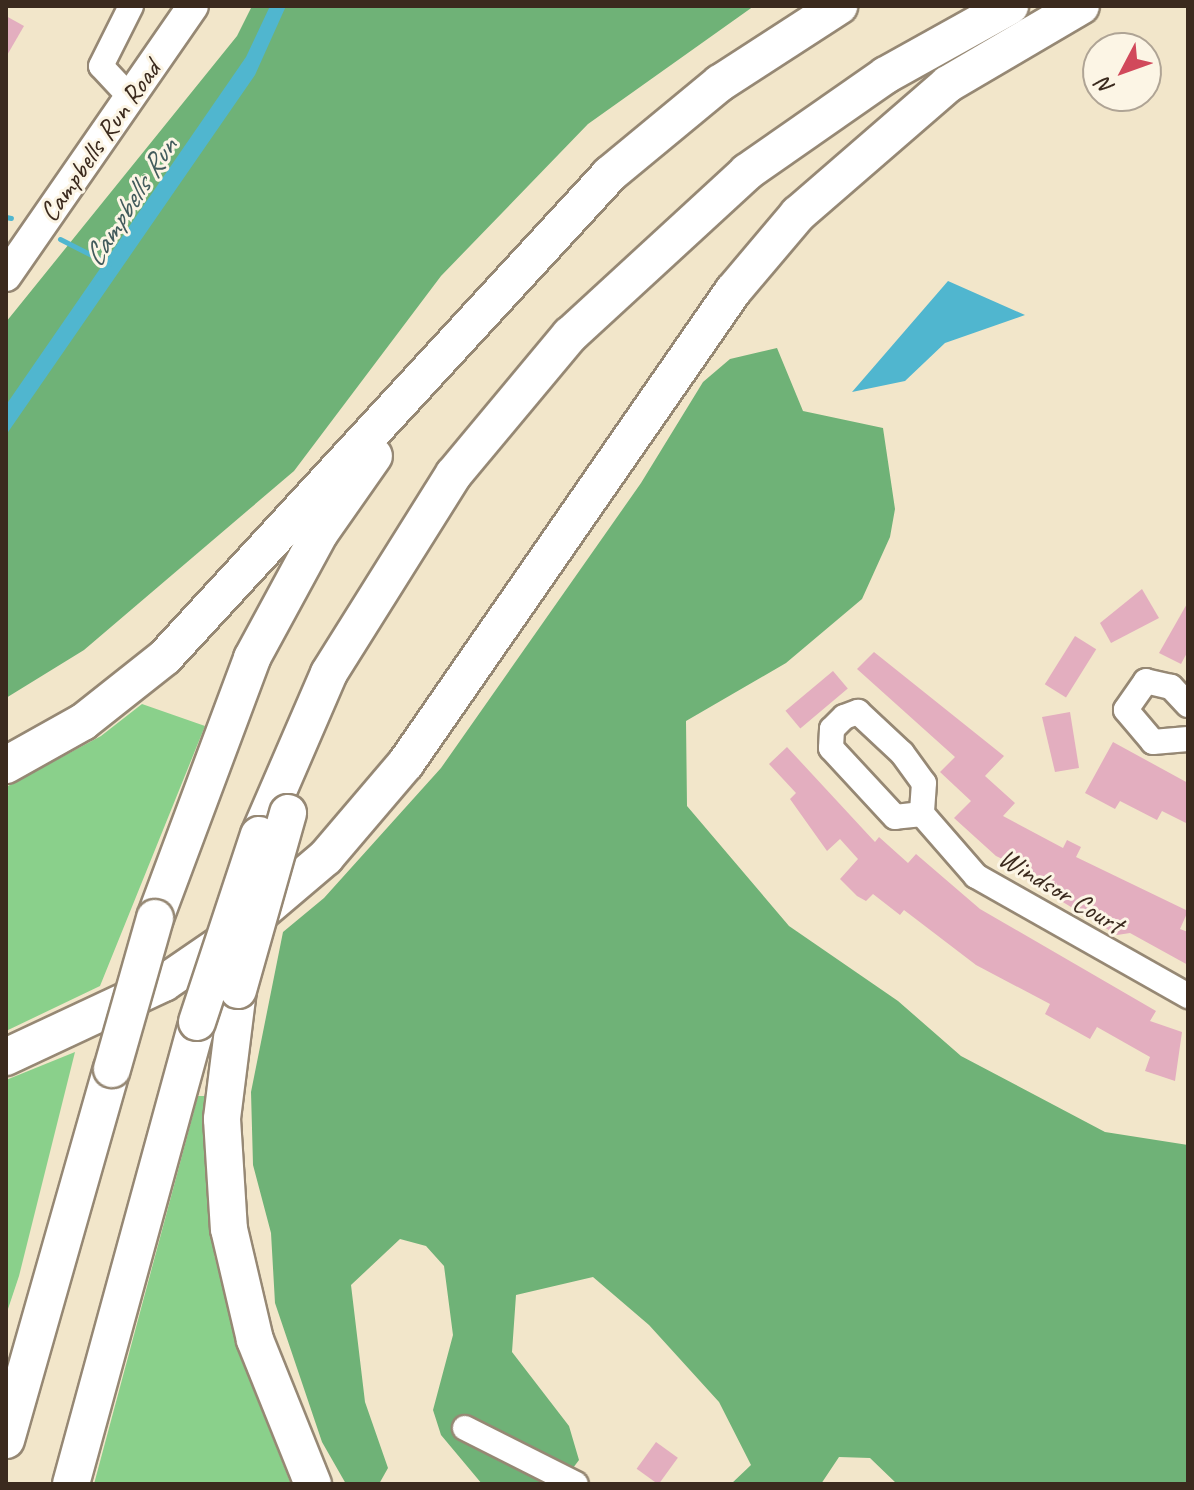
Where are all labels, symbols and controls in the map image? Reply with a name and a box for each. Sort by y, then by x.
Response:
north arrow [1082,32,1162,112]
street label: Campbells Run Road [32,54,168,228]
text: N [1090,72,1120,101]
water label: Campbells Run [75,131,185,273]
street label: Windsor Court [993,841,1129,941]

